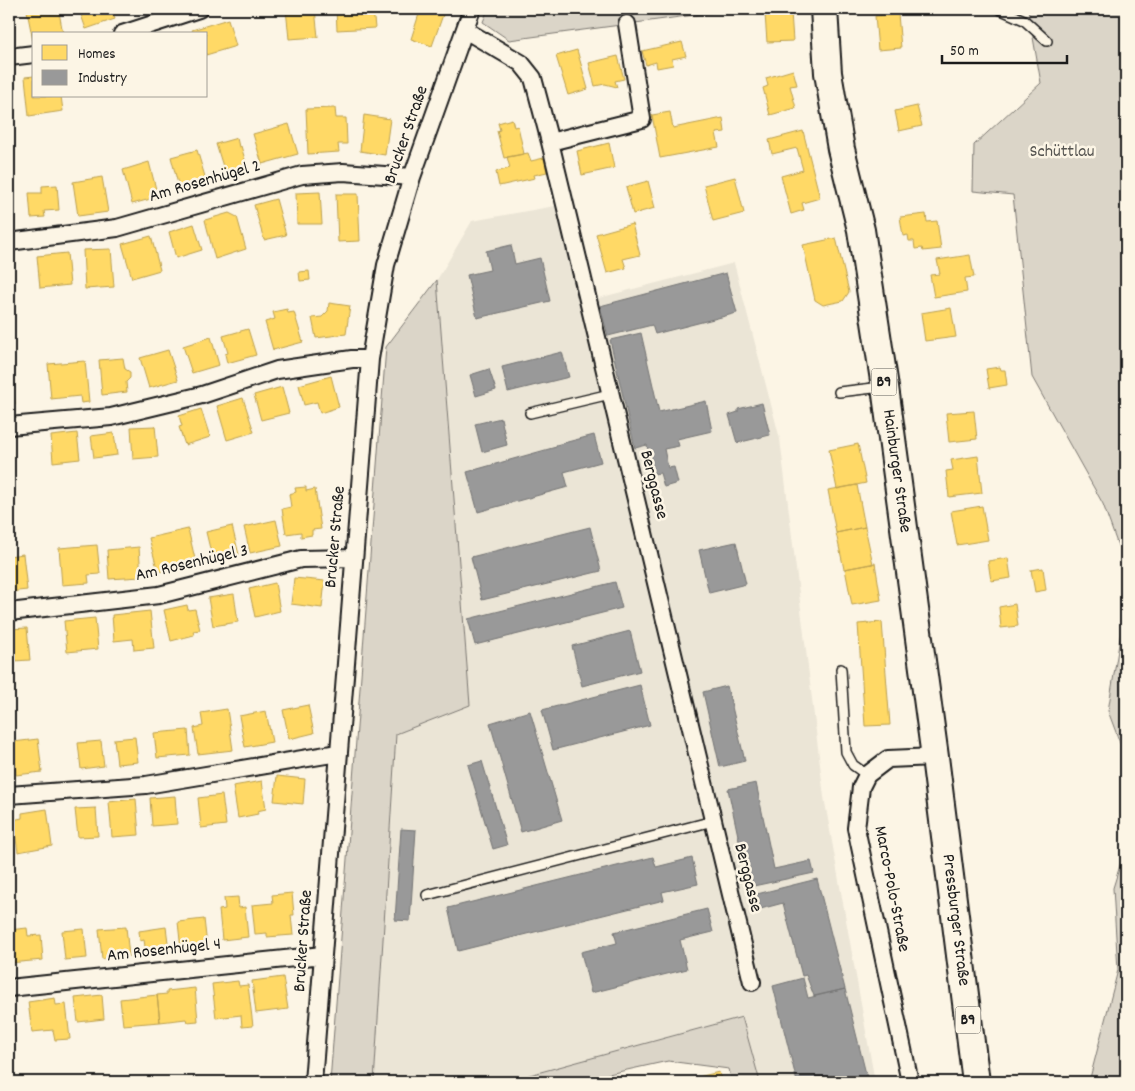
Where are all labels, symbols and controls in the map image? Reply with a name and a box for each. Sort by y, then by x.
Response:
legend [32,32,208,98]
scale bar [942,32,1068,64]
text: 50 m [950,41,979,63]
text: Homes [78,44,116,66]
text: Industry [78,68,127,90]
street label: Brucker Straße [378,82,436,188]
park label: Schüttlau [1030,140,1094,165]
street label: Am Rosenhügel 2 [146,154,264,210]
road number: B9 [872,368,896,396]
street label: Hainburger Straße [875,408,917,534]
street label: Berggasse [632,448,674,522]
street label: Brucker Straße [319,485,353,589]
street label: Am Rosenhügel 3 [133,539,251,589]
street label: Marco-Polo-Straße [867,824,915,954]
street label: Berggasse [726,841,768,915]
street label: Pressburger Straße [934,853,976,988]
street label: Brucker Straße [288,889,320,993]
street label: Am Rosenhügel 4 [106,933,222,969]
road number: B9 [956,1006,980,1034]

